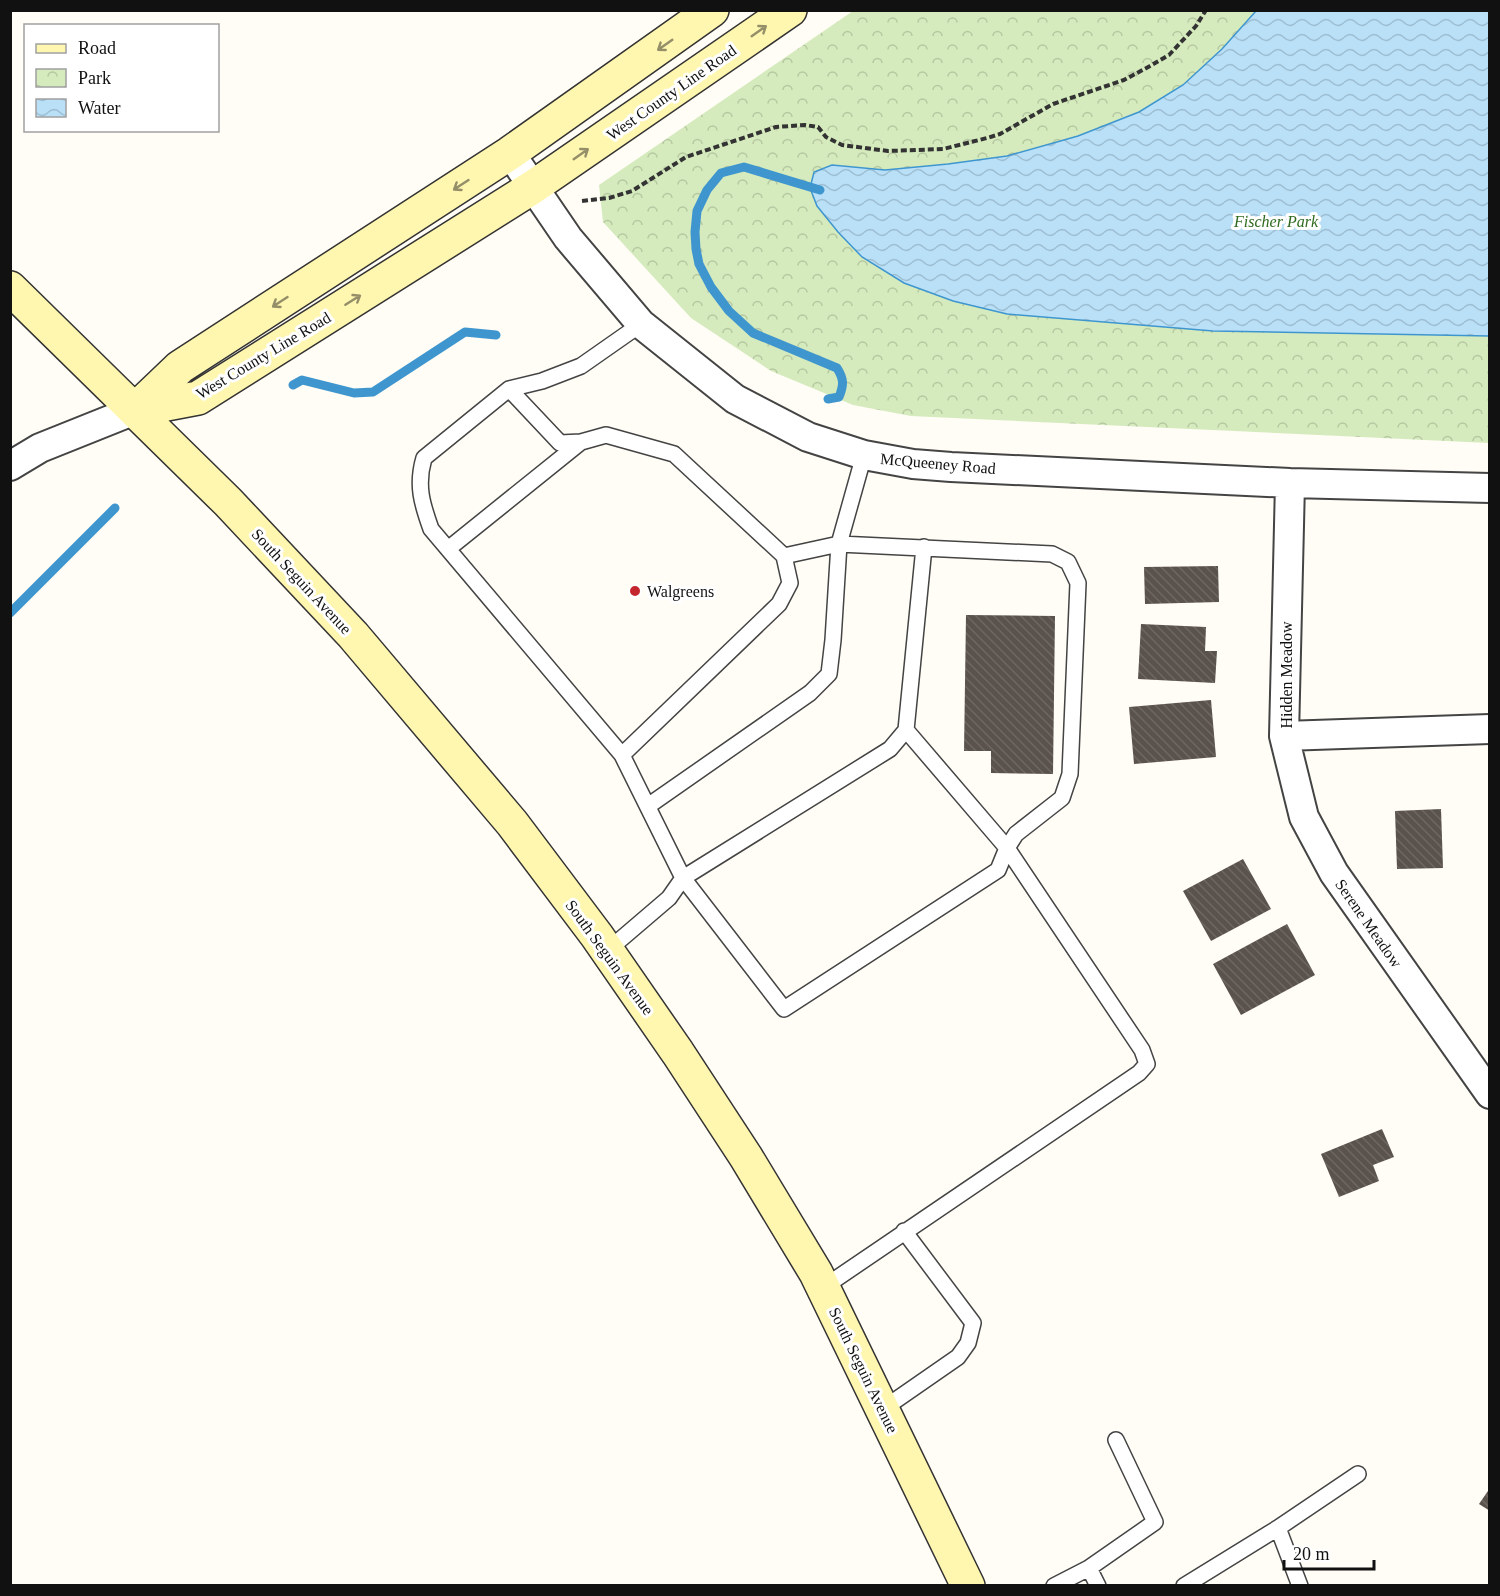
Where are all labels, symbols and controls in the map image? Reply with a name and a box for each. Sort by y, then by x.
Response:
legend [24,24,219,132]
one-way arrow [751,25,767,37]
text: Road [78,38,116,58]
one-way arrow [657,39,673,51]
street label: West County Line Road [603,41,740,144]
text: Park [78,68,111,88]
text: Water [78,98,121,118]
one-way arrow [573,148,589,160]
one-way arrow [453,179,470,191]
park label: Fischer Park [1233,213,1319,230]
one-way arrow [344,294,361,306]
one-way arrow [272,296,289,308]
street label: West County Line Road [193,309,334,403]
street label: McQueeney Road [879,450,996,478]
street label: South Seguin Avenue [248,525,355,638]
place label: Walgreens [647,583,714,601]
marker: Walgreens [628,584,642,598]
street label: Hidden Meadow [1278,621,1295,729]
street label: Serene Meadow [1332,876,1405,971]
street label: South Seguin Avenue [562,897,657,1018]
street label: South Seguin Avenue [825,1305,901,1436]
scale bar [1284,1533,1374,1571]
text: 20 m [1293,1544,1330,1564]

